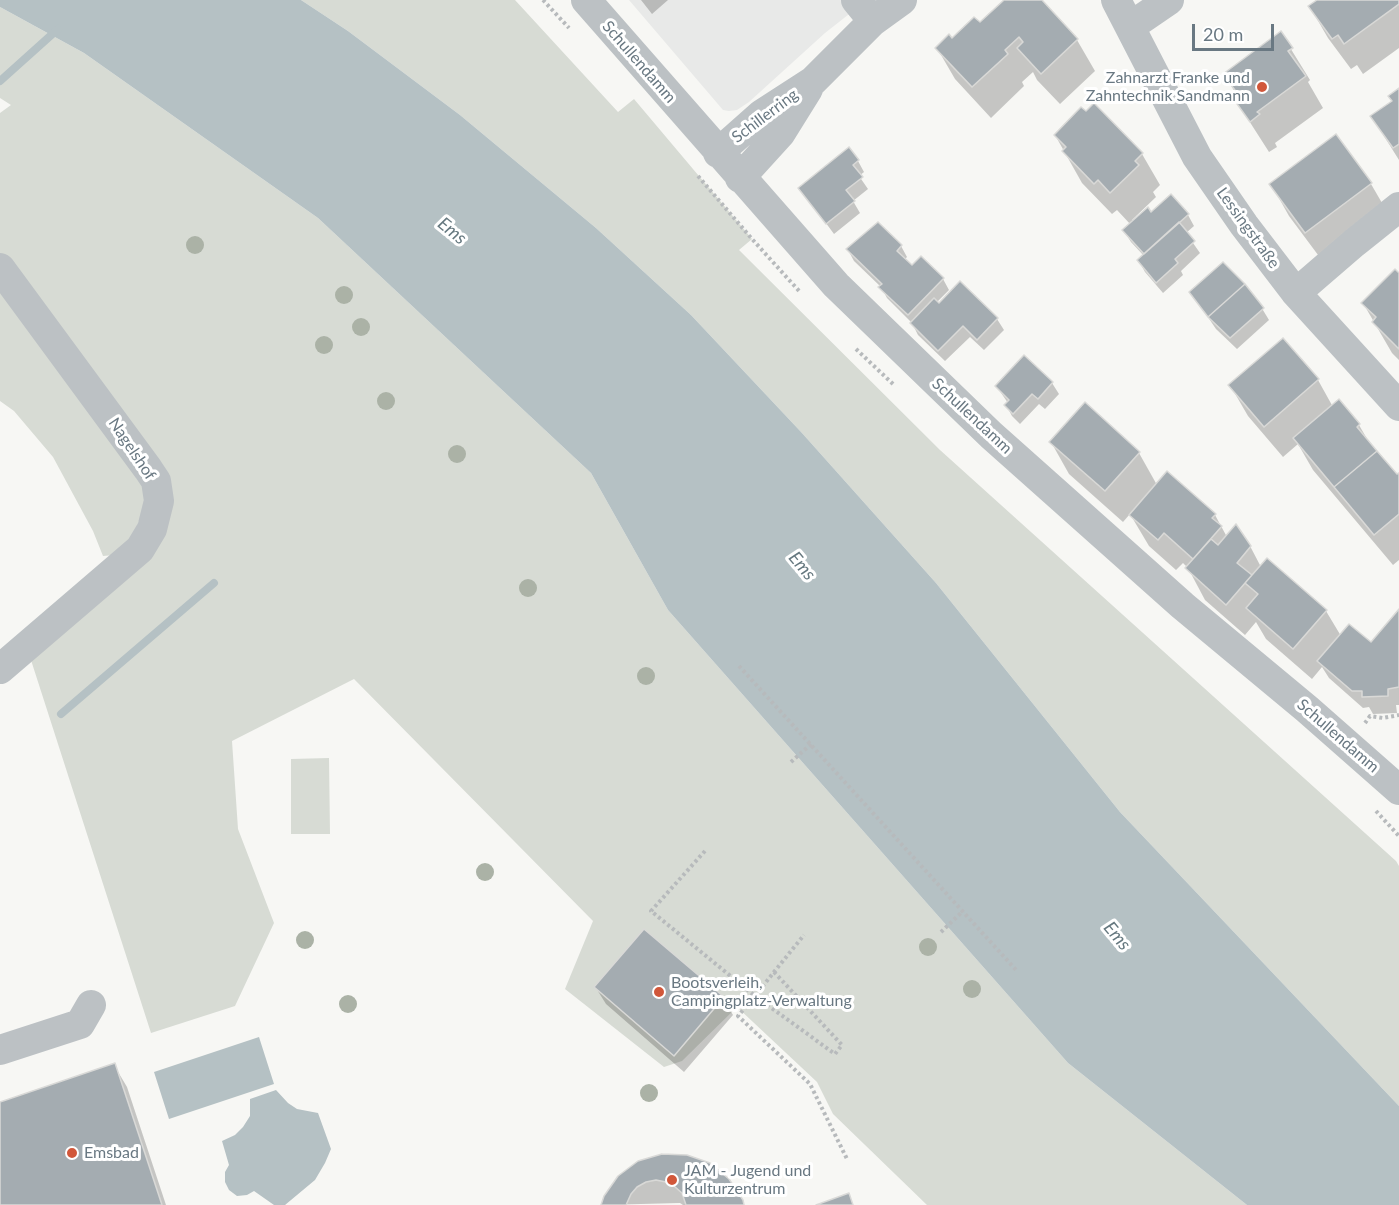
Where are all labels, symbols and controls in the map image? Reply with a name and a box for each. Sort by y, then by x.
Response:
scale bar [1195,12,1278,50]
street label: Schullendamm [598,17,680,107]
text: 20 m [1203,23,1243,45]
place label: Zahnarzt Franke und Zahntechnik Sandmann [1086,68,1250,106]
marker: Zahnarzt Franke und Zahntechnik Sandmann [1255,80,1269,94]
street label: Schillerring [728,85,802,147]
street label: Lessingstraße [1212,184,1284,272]
water label: Ems [433,213,471,249]
street label: Schullendamm [928,374,1016,458]
street label: Nagelshof [104,414,160,484]
water label: Ems [784,547,820,585]
street label: Schullendamm [1293,695,1383,777]
water label: Ems [1099,917,1135,955]
place label: Bootsverleih, Campingplatz-Verwaltung [671,973,852,1011]
marker: Bootsverleih, Campingplatz-Verwaltung [652,985,666,999]
place label: Emsbad [84,1143,139,1163]
marker: Emsbad [65,1146,79,1160]
place label: JAM - Jugend und Kulturzentrum [684,1161,811,1199]
marker: JAM - Jugend und Kulturzentrum [665,1173,679,1187]

